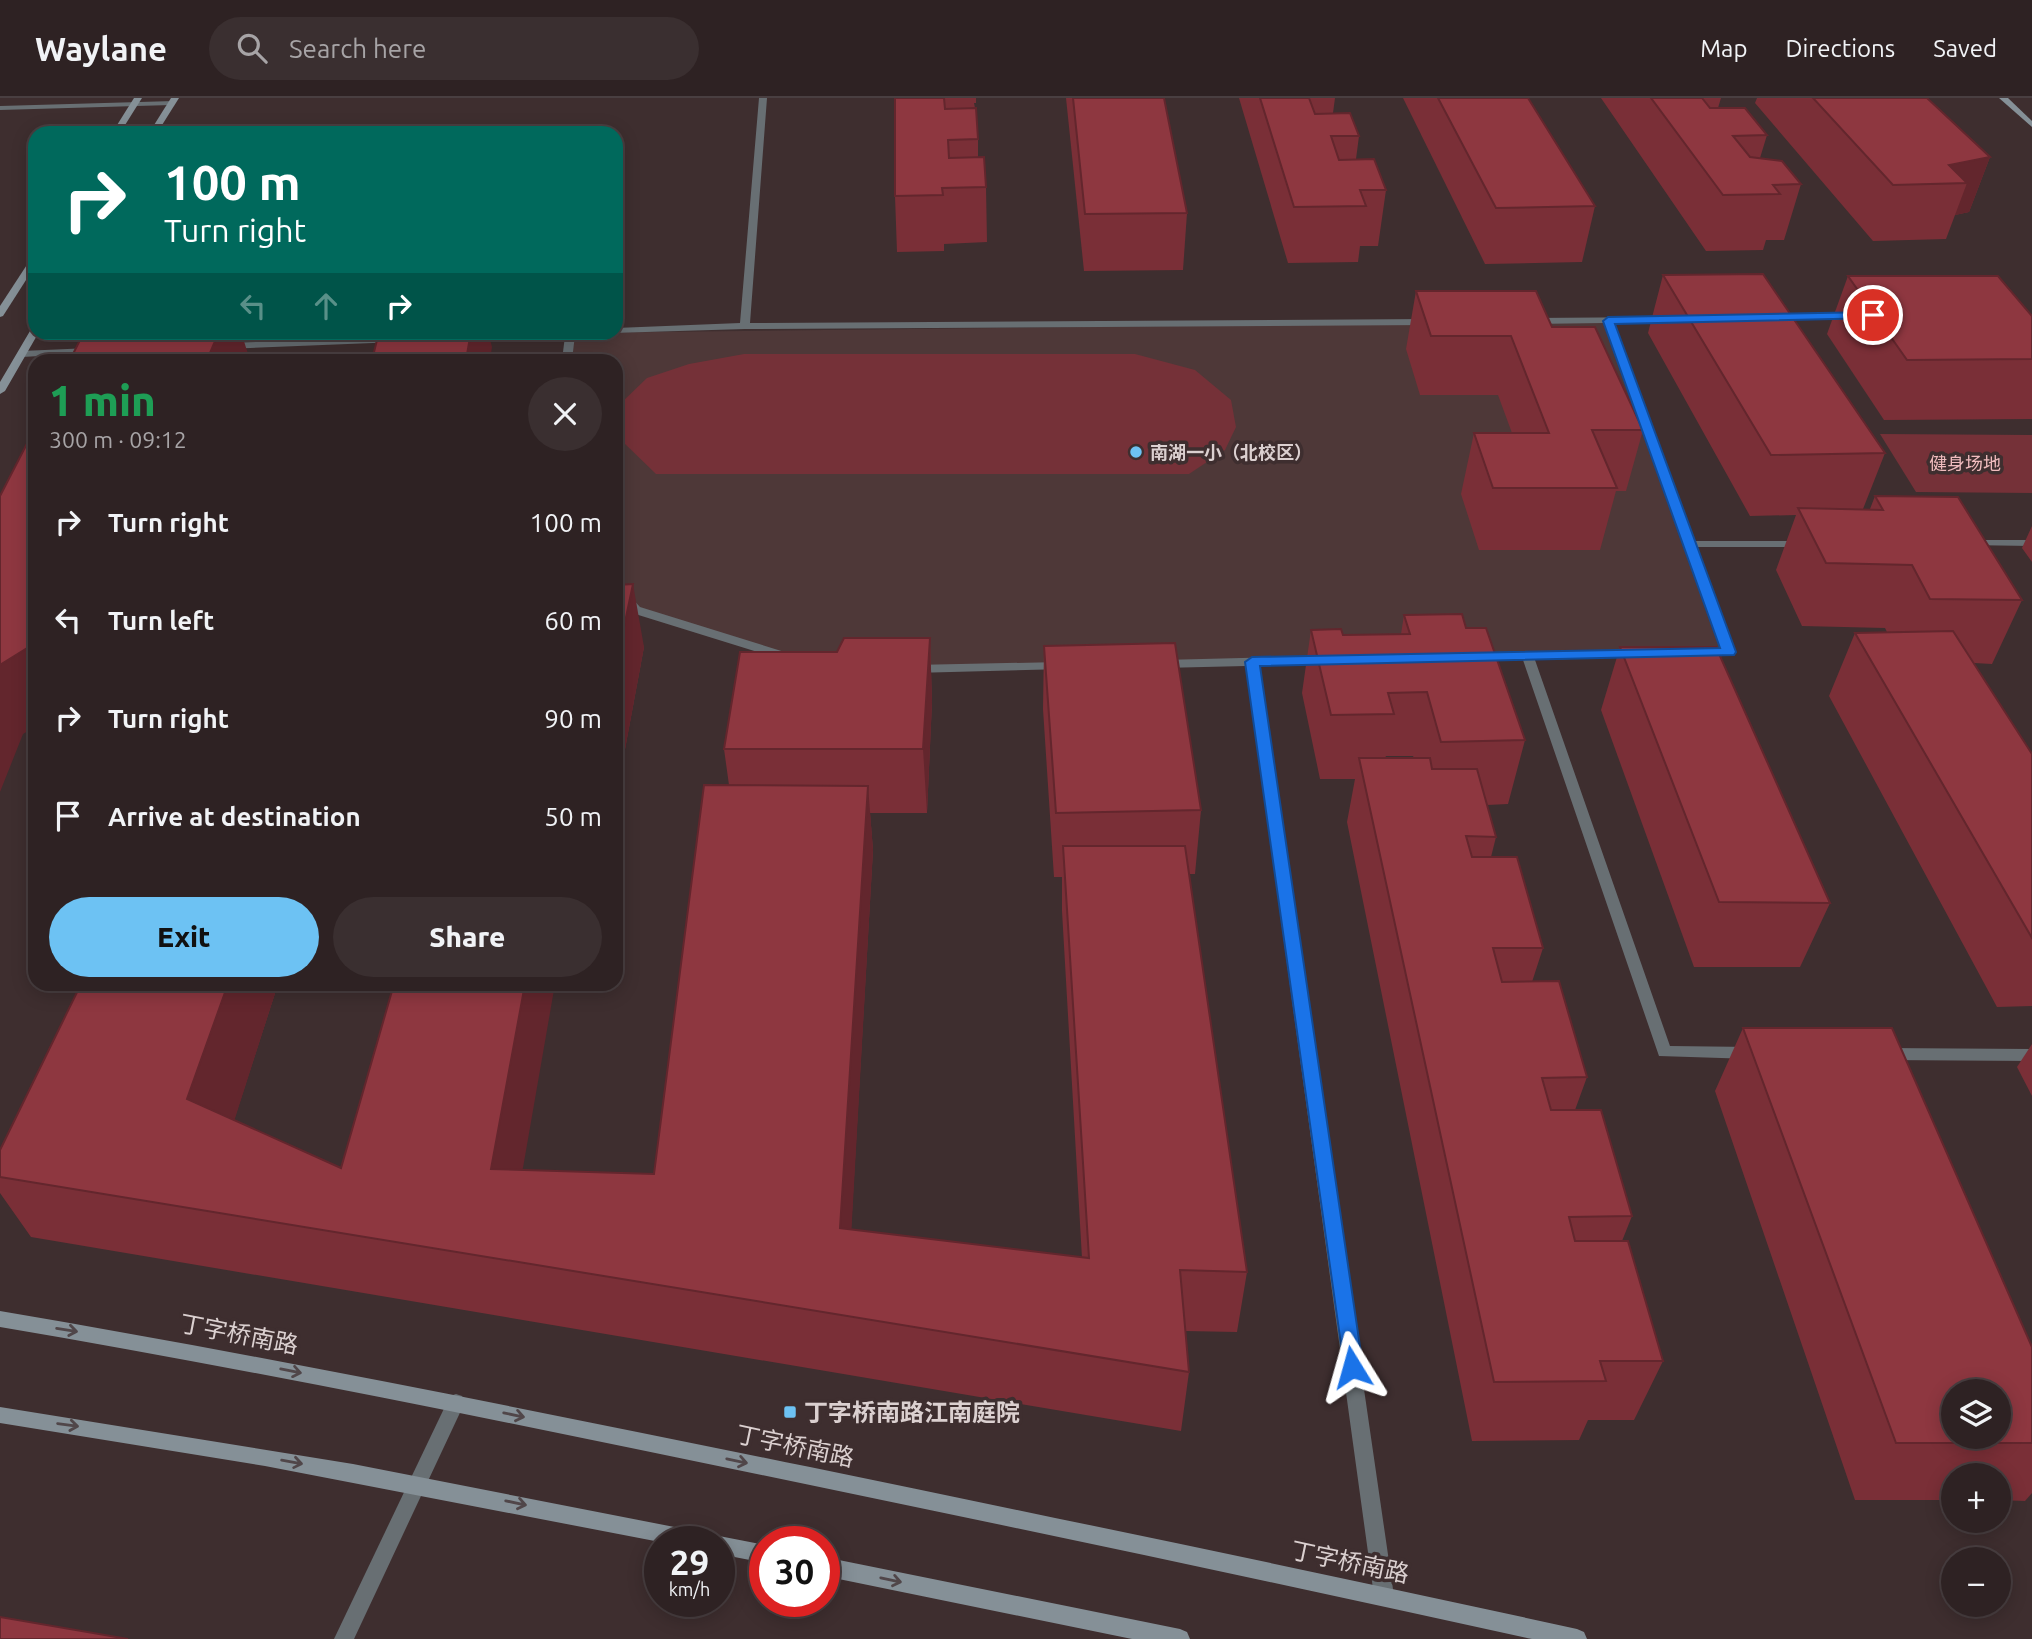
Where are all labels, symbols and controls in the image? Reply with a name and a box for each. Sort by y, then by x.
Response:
search box [209,17,699,80]
icon: search [233,29,271,67]
text: Waylane [35,30,167,67]
text: Search here [289,34,426,63]
text: Map [1700,35,1747,62]
text: Directions [1785,35,1895,62]
text: Saved [1933,35,1997,62]
icon: right [49,154,140,245]
text: 100 m [164,154,301,209]
text: Turn right [164,212,306,248]
pin [1843,285,1903,345]
icon: left [234,287,272,325]
icon: ahead [307,287,345,325]
icon: right [380,287,418,325]
icon: arrive [1854,296,1892,334]
text: 1 min [49,377,156,424]
button: close [528,377,602,451]
text: 300 m · 09:12 [49,427,187,452]
place label: 南湖一小（北校区） [1150,442,1312,462]
marker: 南湖一小（北校区） [1128,444,1144,460]
park label: 健身场地 [1929,453,2001,473]
icon: right [49,503,87,541]
text: Turn right [108,508,229,537]
text: 100 m [530,508,602,537]
icon: left [49,601,87,639]
text: Turn left [108,606,214,635]
text: 60 m [544,606,602,635]
icon: right [49,699,87,737]
text: Turn right [108,704,229,733]
text: 90 m [544,704,602,733]
icon: arrive [49,797,87,835]
text: Arrive at destination [108,802,361,831]
text: 50 m [544,802,602,831]
button: Exit [49,897,319,977]
button: Share [333,897,602,977]
street label: 丁字桥南路 [178,1309,300,1359]
one-way arrow [55,1324,78,1337]
position arrow [1315,1330,1389,1404]
one-way arrow [279,1364,302,1378]
map controls [1941,1379,2011,1617]
button: layers [1941,1379,2011,1449]
place label: 丁字桥南路江南庭院 [804,1399,1020,1426]
marker: 丁字桥南路江南庭院 [782,1404,798,1420]
one-way arrow [502,1408,525,1422]
one-way arrow [56,1419,78,1432]
street label: 丁字桥南路 [734,1420,856,1472]
one-way arrow [725,1454,748,1468]
one-way arrow [280,1456,303,1469]
button: + [1941,1463,2011,1533]
one-way arrow [504,1497,527,1511]
speed limit sign: 30 [749,1526,840,1617]
street label: 丁字桥南路 [1289,1536,1411,1588]
text: 29 [670,1542,709,1582]
button: − [1941,1547,2011,1617]
one-way arrow [879,1573,902,1587]
text: km/h [669,1579,710,1599]

